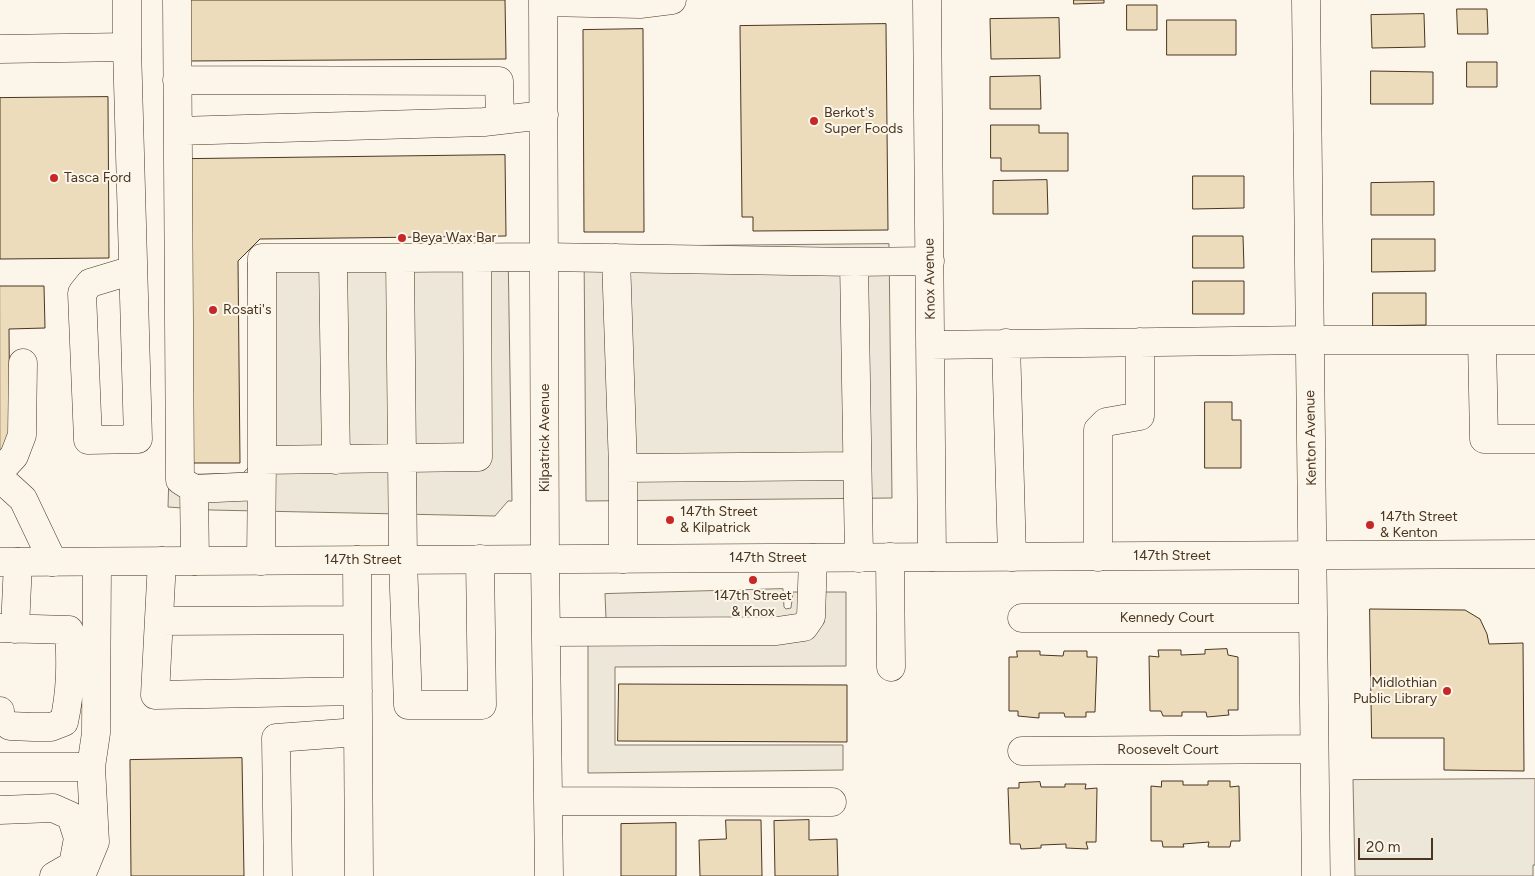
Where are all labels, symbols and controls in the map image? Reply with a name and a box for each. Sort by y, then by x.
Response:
place label: Berkot's Super Foods [824,105,903,138]
marker: Berkot's Super Foods [808,115,820,127]
place label: Tasca Ford [64,170,131,186]
marker: Tasca Ford [48,172,60,184]
place label: Beya Wax Bar [412,230,496,246]
marker: Beya Wax Bar [396,232,408,244]
street label: Knox Avenue [921,238,939,320]
place label: Rosati's [223,302,271,318]
marker: Rosati's [207,304,219,316]
street label: Kilpatrick Avenue [537,384,553,492]
street label: Kenton Avenue [1302,390,1320,486]
place label: 147th Street & Kilpatrick [680,504,758,536]
place label: 147th Street & Kenton [1380,509,1458,542]
marker: 147th Street & Kilpatrick [664,514,676,526]
marker: 147th Street & Kenton [1364,519,1376,531]
street label: 147th Street [1133,548,1211,564]
street label: 147th Street [729,550,807,566]
street label: 147th Street [324,552,402,568]
marker: 147th Street & Knox [747,574,759,586]
place label: 147th Street & Knox [714,588,792,620]
street label: Kennedy Court [1120,610,1214,626]
place label: Midlothian Public Library [1353,675,1437,708]
marker: Midlothian Public Library [1441,685,1453,697]
street label: Roosevelt Court [1117,742,1219,758]
scale bar [1360,828,1435,860]
text: 20 m [1366,838,1400,856]

